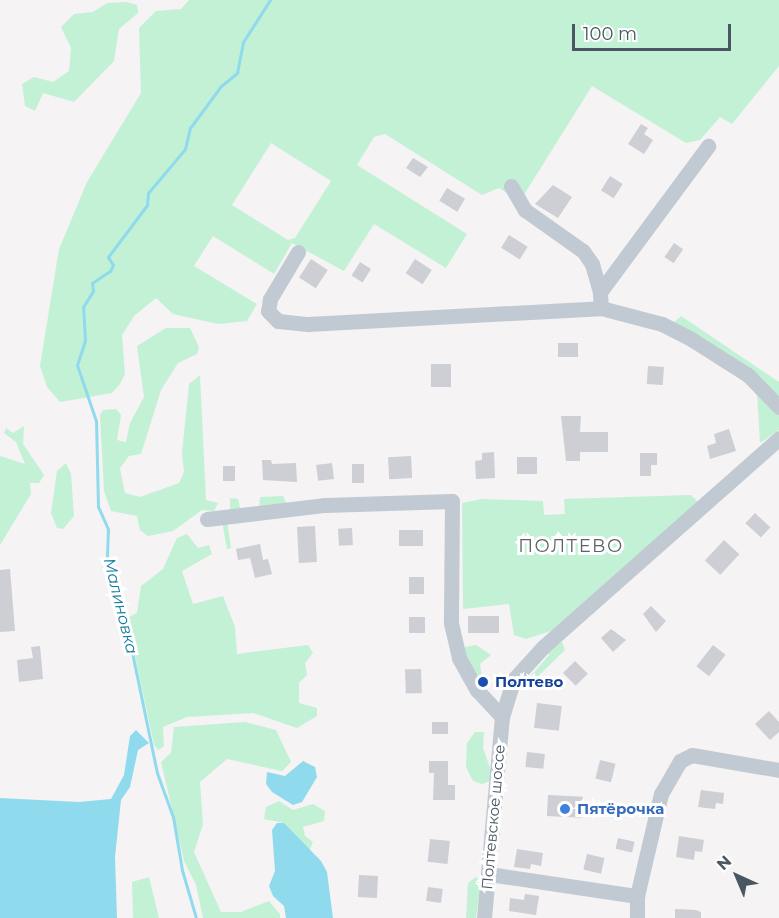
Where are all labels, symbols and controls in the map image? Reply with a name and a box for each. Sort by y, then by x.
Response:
scale bar [575,12,734,50]
text: 100 m [583,23,637,45]
district label: ПОЛТЕВО [518,535,624,557]
water label: Малиновка [99,556,141,656]
place label: Полтево [495,673,563,691]
marker: Полтево [476,675,490,689]
street label: Полтевское шоссе [478,744,508,890]
place label: Пятёрочка [577,800,664,818]
marker: Пятёрочка [558,802,572,816]
north arrow [707,846,767,906]
text: N [713,851,735,874]

